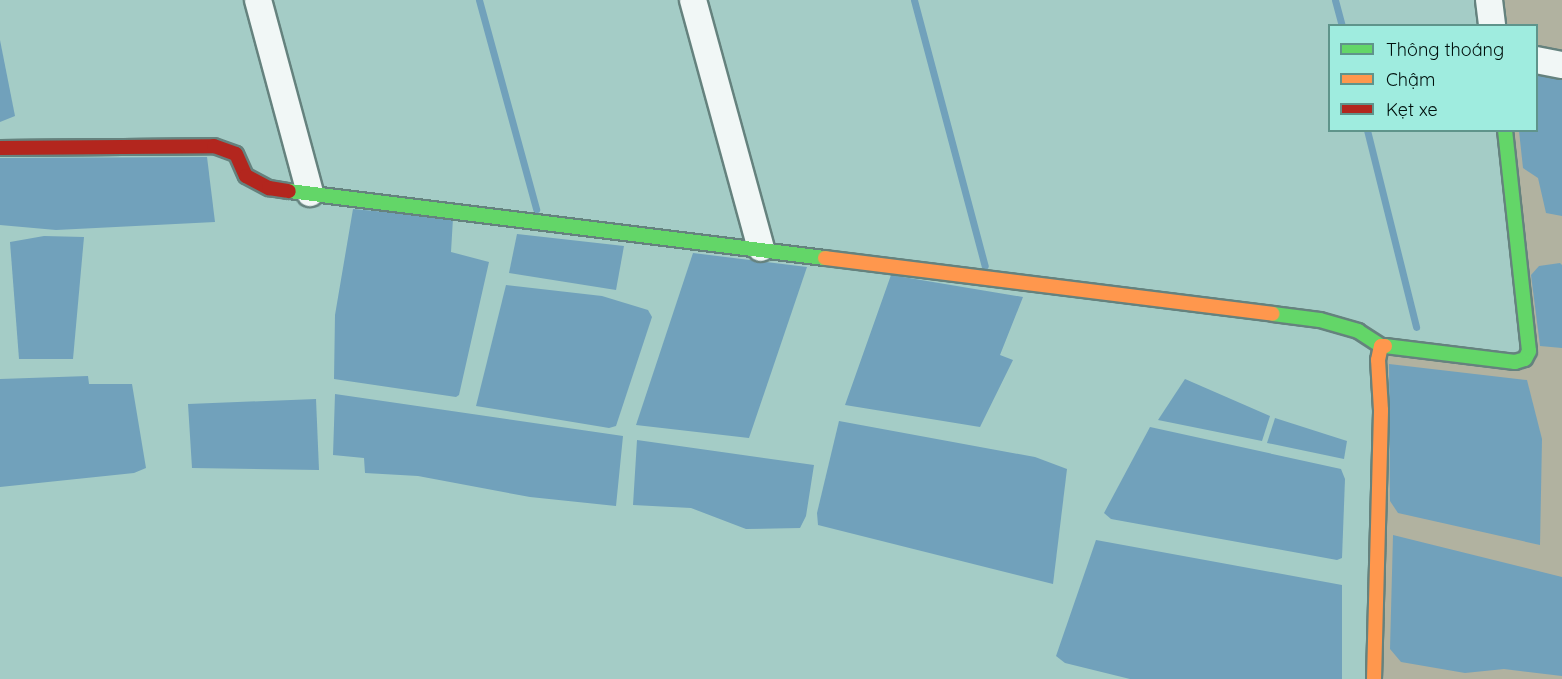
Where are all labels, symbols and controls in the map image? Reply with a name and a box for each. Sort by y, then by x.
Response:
legend [1328,24,1538,132]
text: Thông thoáng [1386,38,1504,61]
text: Chậm [1386,68,1435,91]
text: Kẹt xe [1386,98,1438,121]

